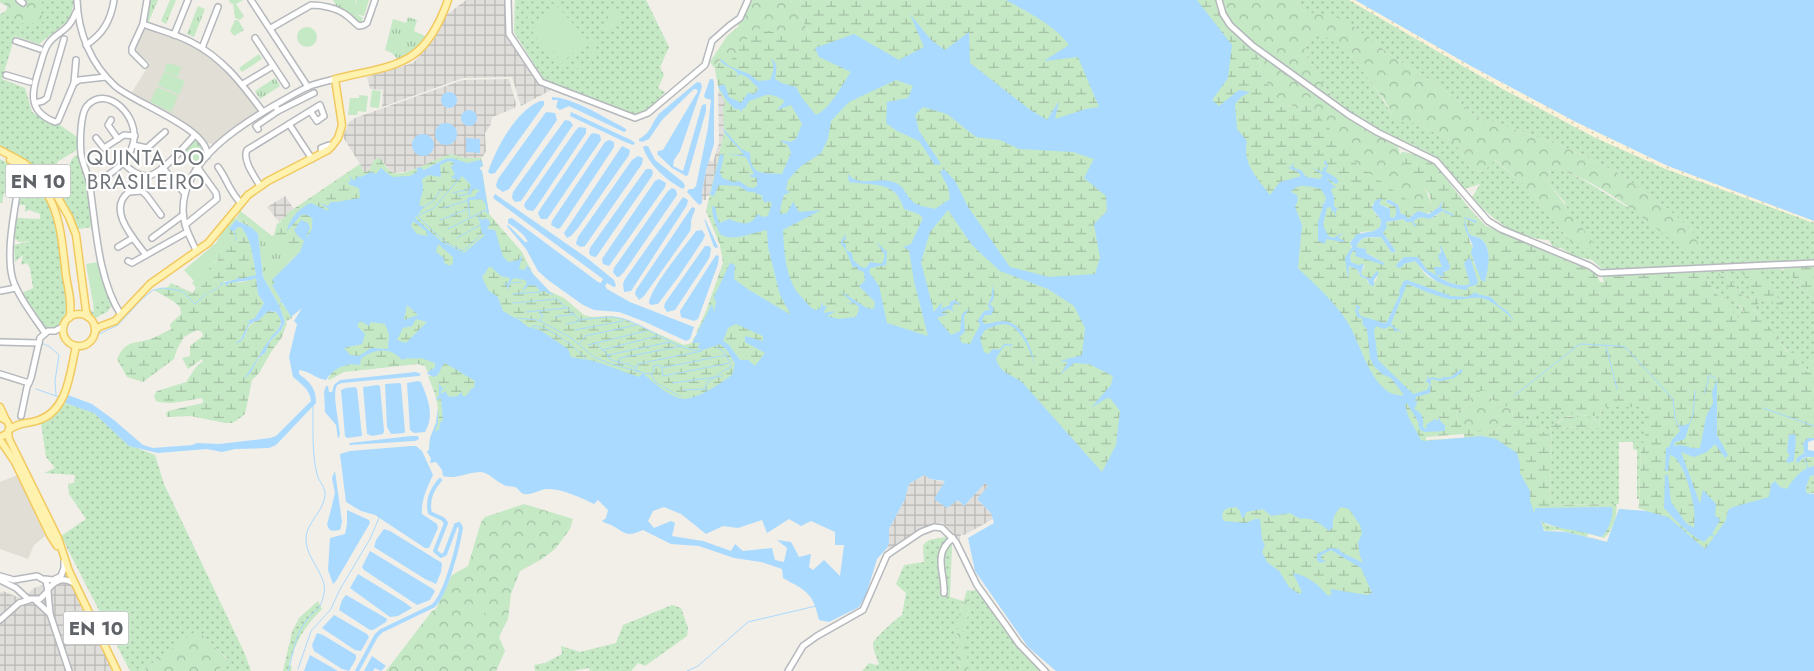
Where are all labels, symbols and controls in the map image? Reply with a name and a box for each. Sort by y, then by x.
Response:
district label: QUINTA DO BRASILEIRO [87,143,205,197]
road number: EN 10 [5,165,70,198]
road number: EN 10 [64,612,128,644]

